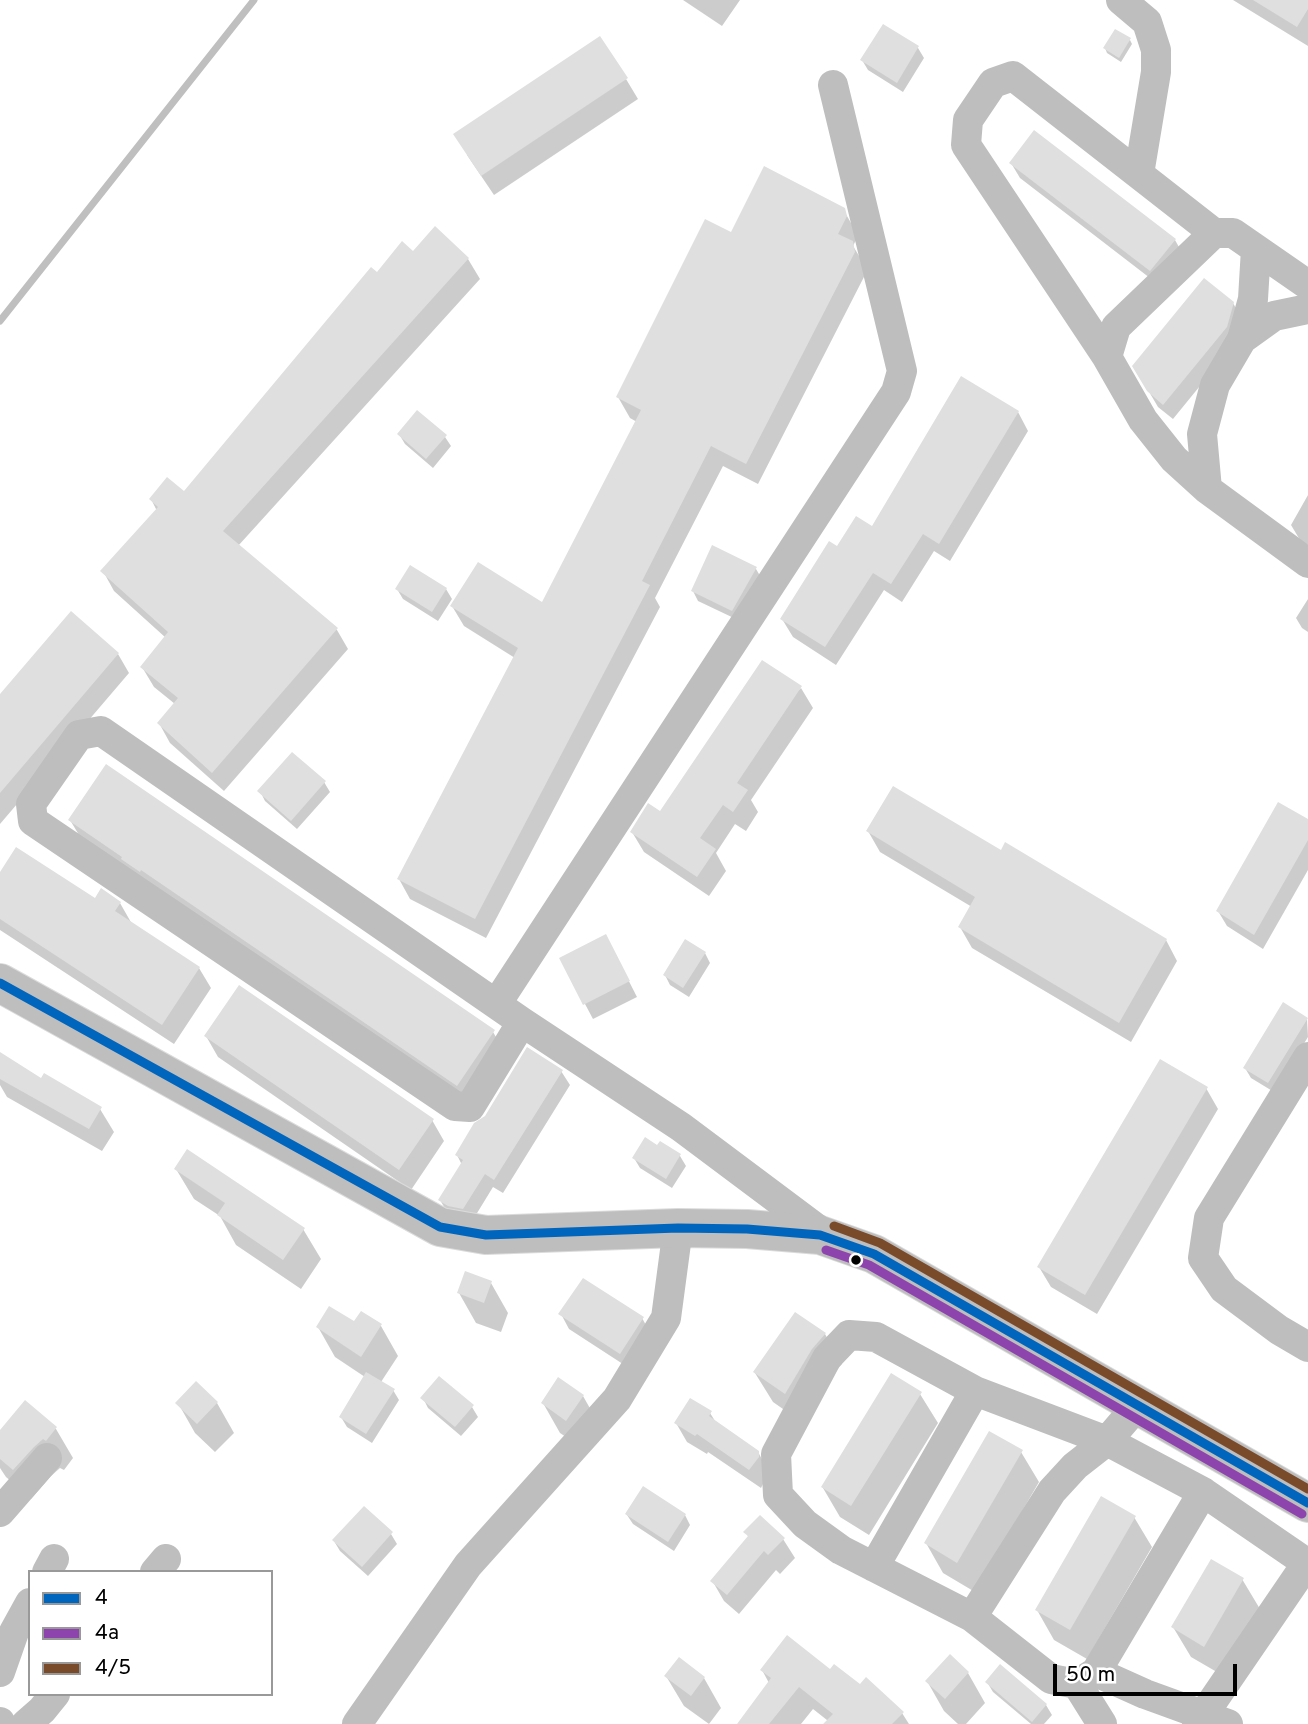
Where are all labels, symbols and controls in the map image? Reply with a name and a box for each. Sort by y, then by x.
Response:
unlabelled marker [849,1253,863,1267]
legend [28,1570,273,1696]
text: 4 [95,1585,108,1612]
text: 4а [95,1620,119,1647]
scale bar [1056,1650,1240,1694]
text: 4/5 [95,1655,131,1682]
text: 50 m [1066,1662,1115,1689]

